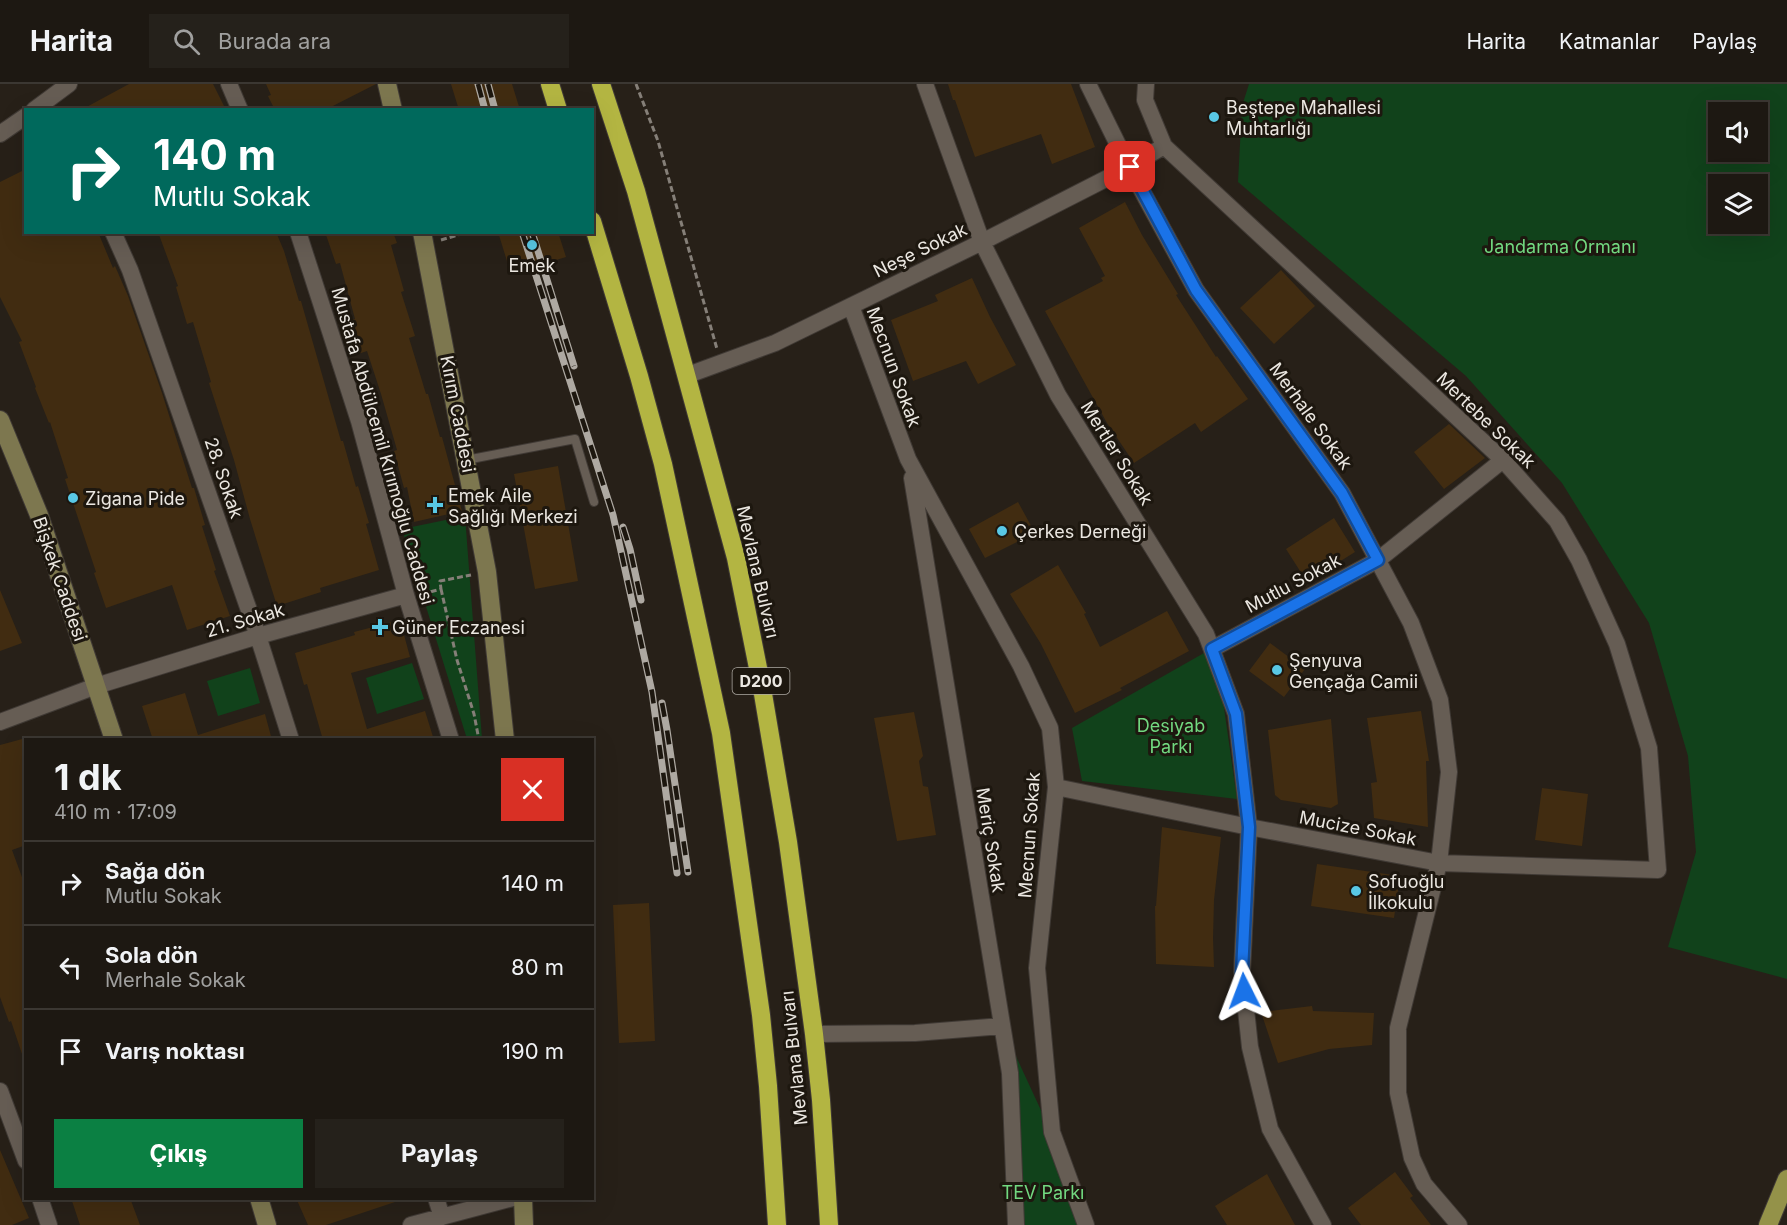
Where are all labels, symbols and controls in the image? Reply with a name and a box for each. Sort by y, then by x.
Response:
search box [149,14,569,68]
text: Harita [30,24,113,58]
icon: search [170,25,203,58]
text: Burada ara [218,28,331,54]
text: Harita [1467,29,1526,54]
text: Katmanlar [1559,29,1659,54]
text: Paylaş [1692,29,1757,54]
place label: Beştepe Mahallesi Muhtarlığı [1226,97,1381,139]
map controls [1708,102,1768,234]
button: sound [1708,102,1768,162]
marker: Beştepe Mahallesi Muhtarlığı [1207,110,1221,124]
text: 140 m [153,129,276,180]
icon: right [54,132,132,210]
pin [1104,141,1155,192]
icon: arrive [1113,150,1146,183]
button: layers [1708,174,1768,234]
text: Mutlu Sokak [153,180,311,213]
street label: Neşe Sokak [870,218,970,282]
park label: Jandarma Ormanı [1484,236,1636,257]
marker: Emek [525,238,539,252]
place label: Emek [509,255,556,276]
street label: Mustafa Abdülcemil Kırımoğlu Caddesi [328,285,438,607]
street label: Mecnun Sokak [863,304,925,430]
street label: Kırım Caddesi [436,354,480,474]
street label: Merhale Sokak [1265,359,1357,474]
street label: Mertebe Sokak [1432,368,1540,472]
street label: Mertler Sokak [1077,397,1157,509]
street label: 28. Sokak [200,435,248,521]
place label: Emek Aile Sağlığı Merkezi [448,485,578,527]
place label: Zigana Pide [85,488,185,509]
marker: Zigana Pide [66,491,80,505]
marker: Emek Aile Sağlığı Merkezi [426,496,444,514]
street label: Mevlana Bulvarı [733,504,783,640]
street label: Bişkek Caddesi [29,514,91,644]
place label: Çerkes Derneği [1014,521,1146,542]
marker: Çerkes Derneği [995,524,1009,538]
street label: Mutlu Sokak [1242,549,1344,617]
street label: 21. Sokak [203,599,287,641]
place label: Güner Eczanesi [392,617,525,638]
marker: Güner Eczanesi [373,620,387,634]
place label: Şenyuva Gençağa Camii [1289,650,1418,692]
marker: Şenyuva Gençağa Camii [1270,663,1284,677]
road number: D200 [732,668,789,694]
park label: Desiyab Parkı [1137,715,1205,757]
text: 1 dk [54,755,122,799]
button: close [501,758,564,821]
street label: Mecnun Sokak [1014,771,1044,899]
street label: Meriç Sokak [972,786,1010,894]
text: 410 m · 17:09 [54,800,177,824]
street label: Mucize Sokak [1298,806,1419,850]
text: Sağa dön [105,858,205,884]
icon: right [54,867,87,900]
text: 140 m [502,870,564,896]
place label: Sofuoğlu İlkokulu [1368,871,1444,913]
text: Mutlu Sokak [105,884,222,908]
marker: Sofuoğlu İlkokulu [1349,884,1363,898]
text: Sola dön [105,942,198,968]
icon: left [54,951,87,984]
text: 80 m [511,954,564,980]
position arrow [1212,959,1276,1023]
text: Merhale Sokak [105,968,246,992]
street label: Mevlana Bulvarı [776,990,812,1126]
icon: arrive [54,1035,87,1068]
text: Varış noktası [105,1038,245,1064]
text: 190 m [502,1038,564,1064]
button: Çıkış [54,1119,303,1188]
button: Paylaş [315,1119,564,1188]
park label: TEV Parkı [1002,1182,1084,1203]

